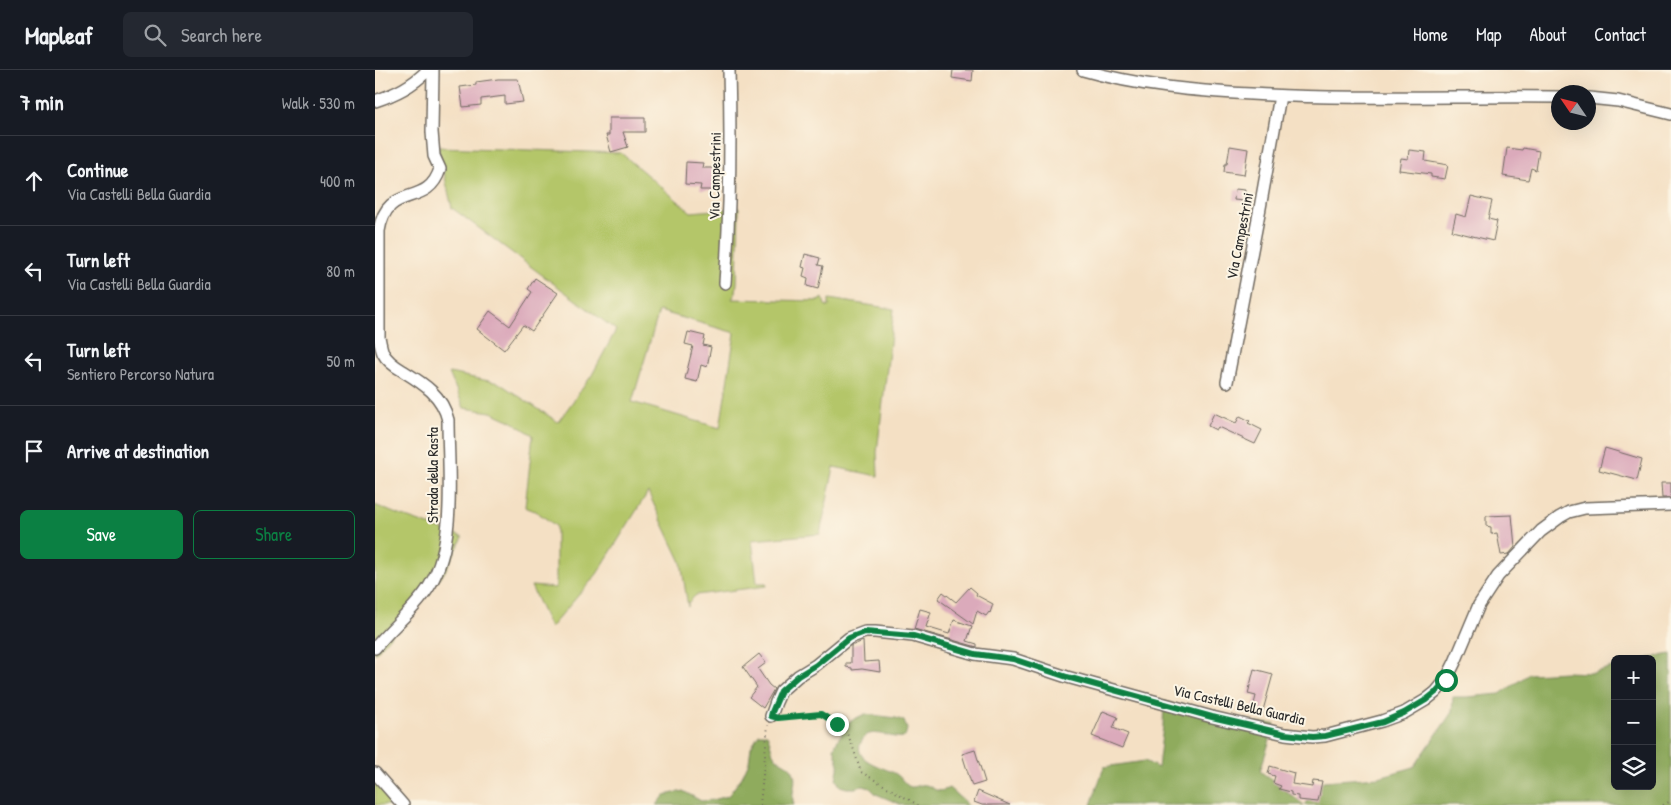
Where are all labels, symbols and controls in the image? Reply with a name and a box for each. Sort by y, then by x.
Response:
search box [123,12,473,57]
text: Mapleaf [25,19,93,51]
icon: search [141,21,169,49]
text: Search here [181,22,262,48]
text: Home [1413,22,1448,47]
text: Map [1476,22,1501,47]
text: About [1529,22,1566,47]
text: Contact [1594,22,1646,47]
north arrow [1551,85,1596,130]
text: 7 min [20,88,64,117]
text: Walk · 530 m [282,92,355,114]
street label: Via Campestrini [703,132,726,220]
text: Continue [67,157,128,183]
icon: ahead [20,167,48,195]
text: 400 m [320,170,355,192]
text: Via Castelli Bella Guardia [67,183,211,205]
street label: Via Campestrini [1221,191,1258,281]
text: Turn left [67,247,130,273]
icon: left [20,257,48,285]
text: 80 m [326,260,355,282]
text: Via Castelli Bella Guardia [67,273,211,295]
text: Turn left [67,337,130,363]
icon: left [20,347,48,375]
text: 50 m [327,350,355,372]
text: Sentiero Percorso Natura [67,363,214,385]
street label: Strada della Rasta [422,427,443,523]
icon: arrive [20,437,48,465]
text: Arrive at destination [67,438,209,464]
button: Save [20,510,183,559]
button: Share [193,510,355,559]
map controls [1611,655,1656,790]
button: + [1611,655,1656,700]
route start [1435,669,1458,692]
street label: Via Castelli Bella Guardia [1171,679,1307,730]
button: − [1611,700,1656,745]
route end [826,713,849,736]
button: layers [1611,745,1656,790]

